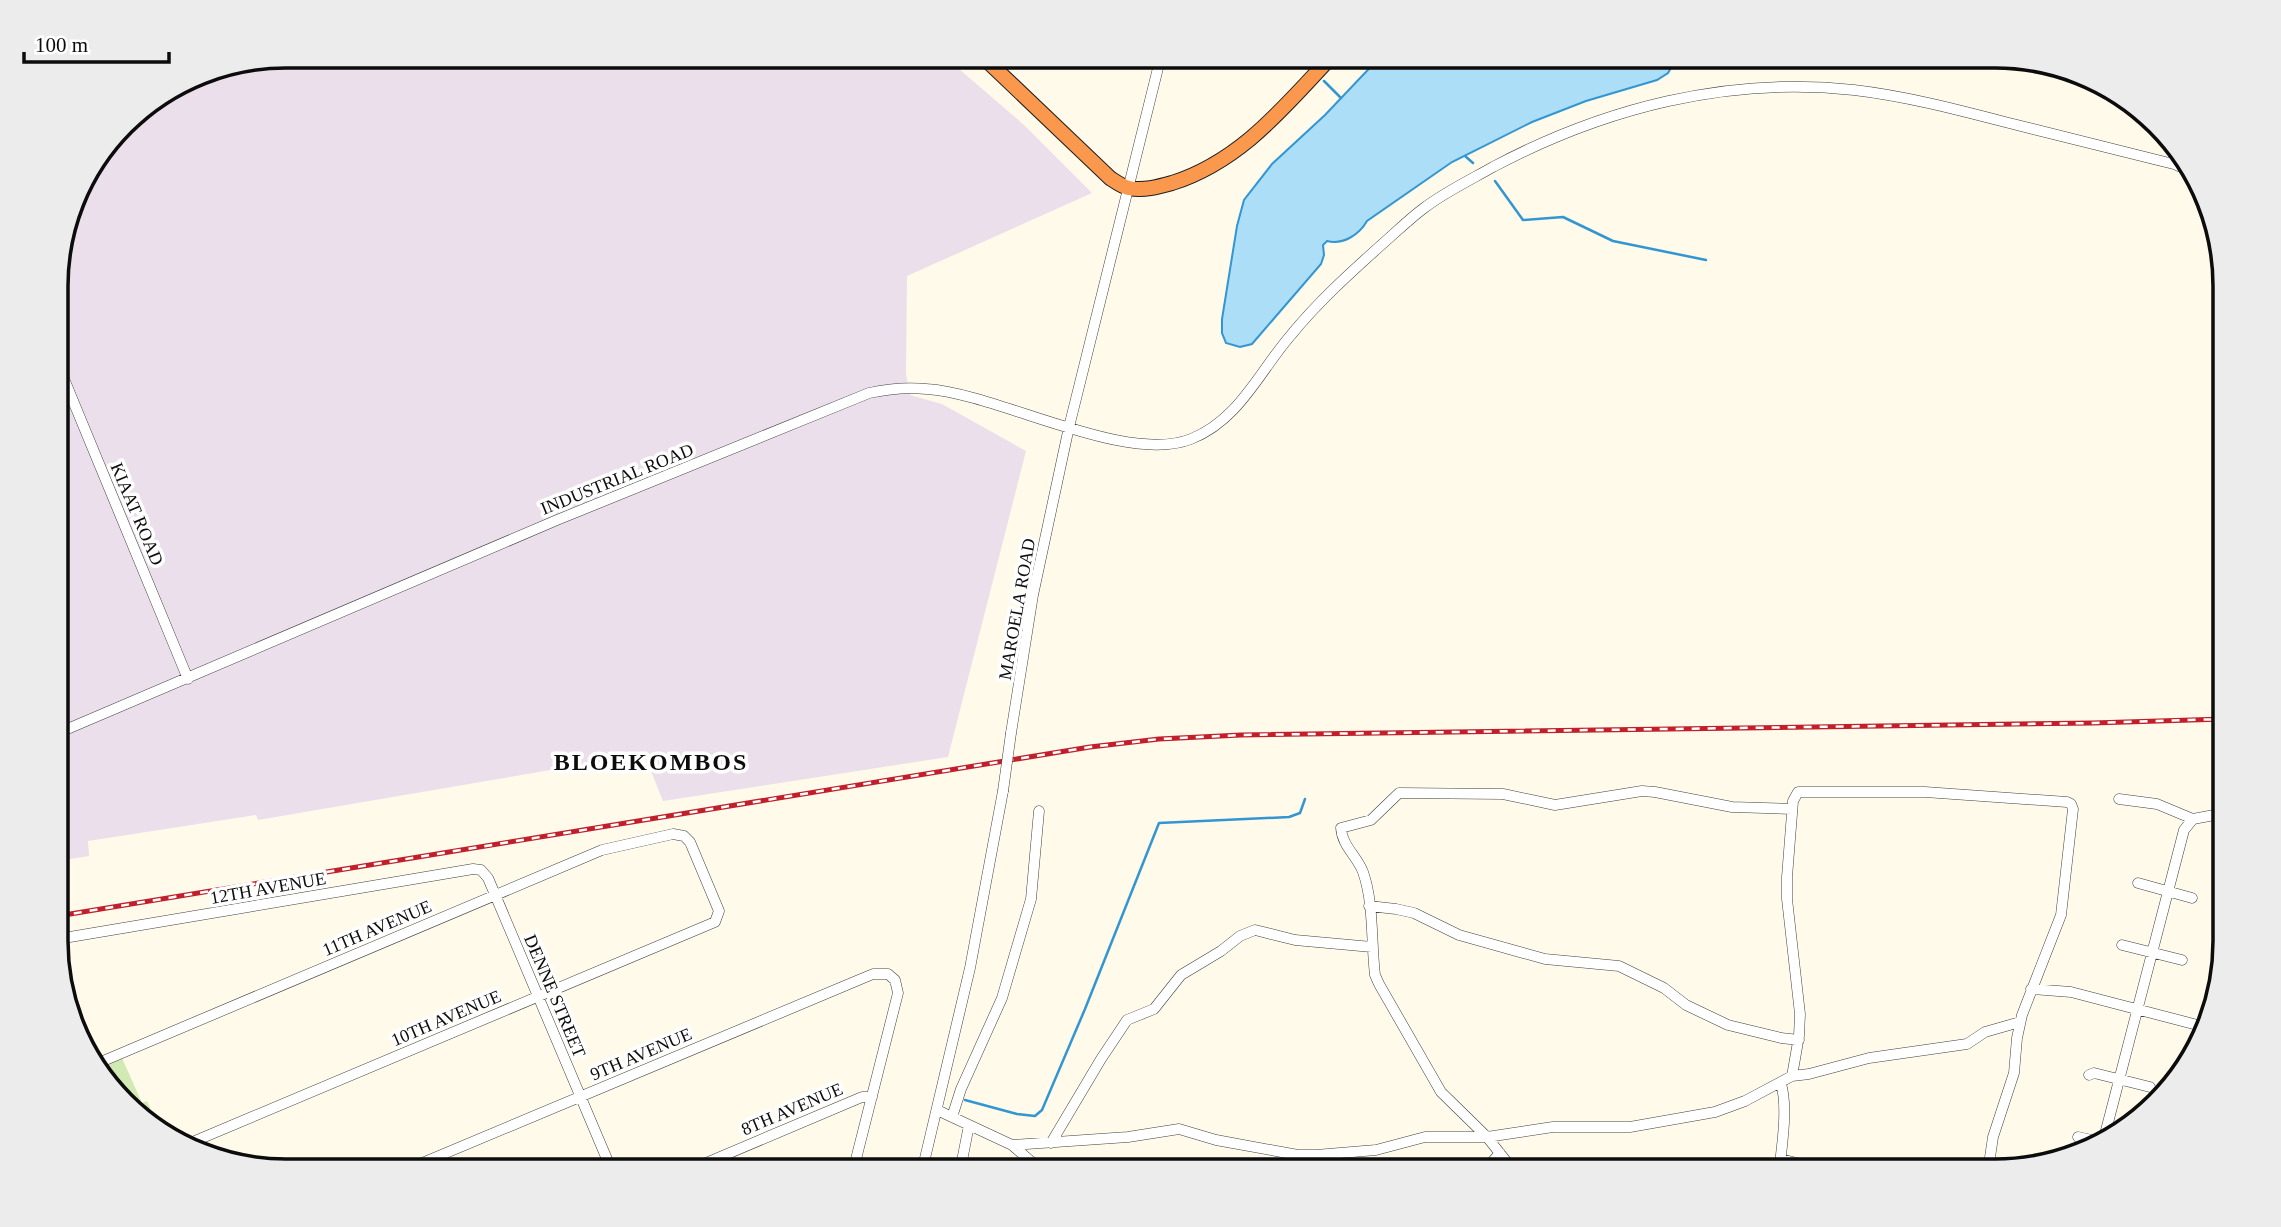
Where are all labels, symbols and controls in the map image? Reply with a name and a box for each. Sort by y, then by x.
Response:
scale bar [24,21,170,65]
text: 100 m [35,33,88,57]
street label: INDUSTRIAL ROAD [538,439,696,519]
street label: KIAAT ROAD [106,460,168,568]
street label: MAROELA ROAD [995,537,1039,681]
district label: BLOEKOMBOS [554,749,748,775]
street label: 12TH AVENUE [209,868,327,908]
street label: 11TH AVENUE [319,896,435,960]
street label: DENNE STREET [520,932,590,1060]
street label: 10TH AVENUE [388,986,504,1050]
street label: 9TH AVENUE [587,1024,695,1084]
street label: 8TH AVENUE [738,1079,846,1139]

